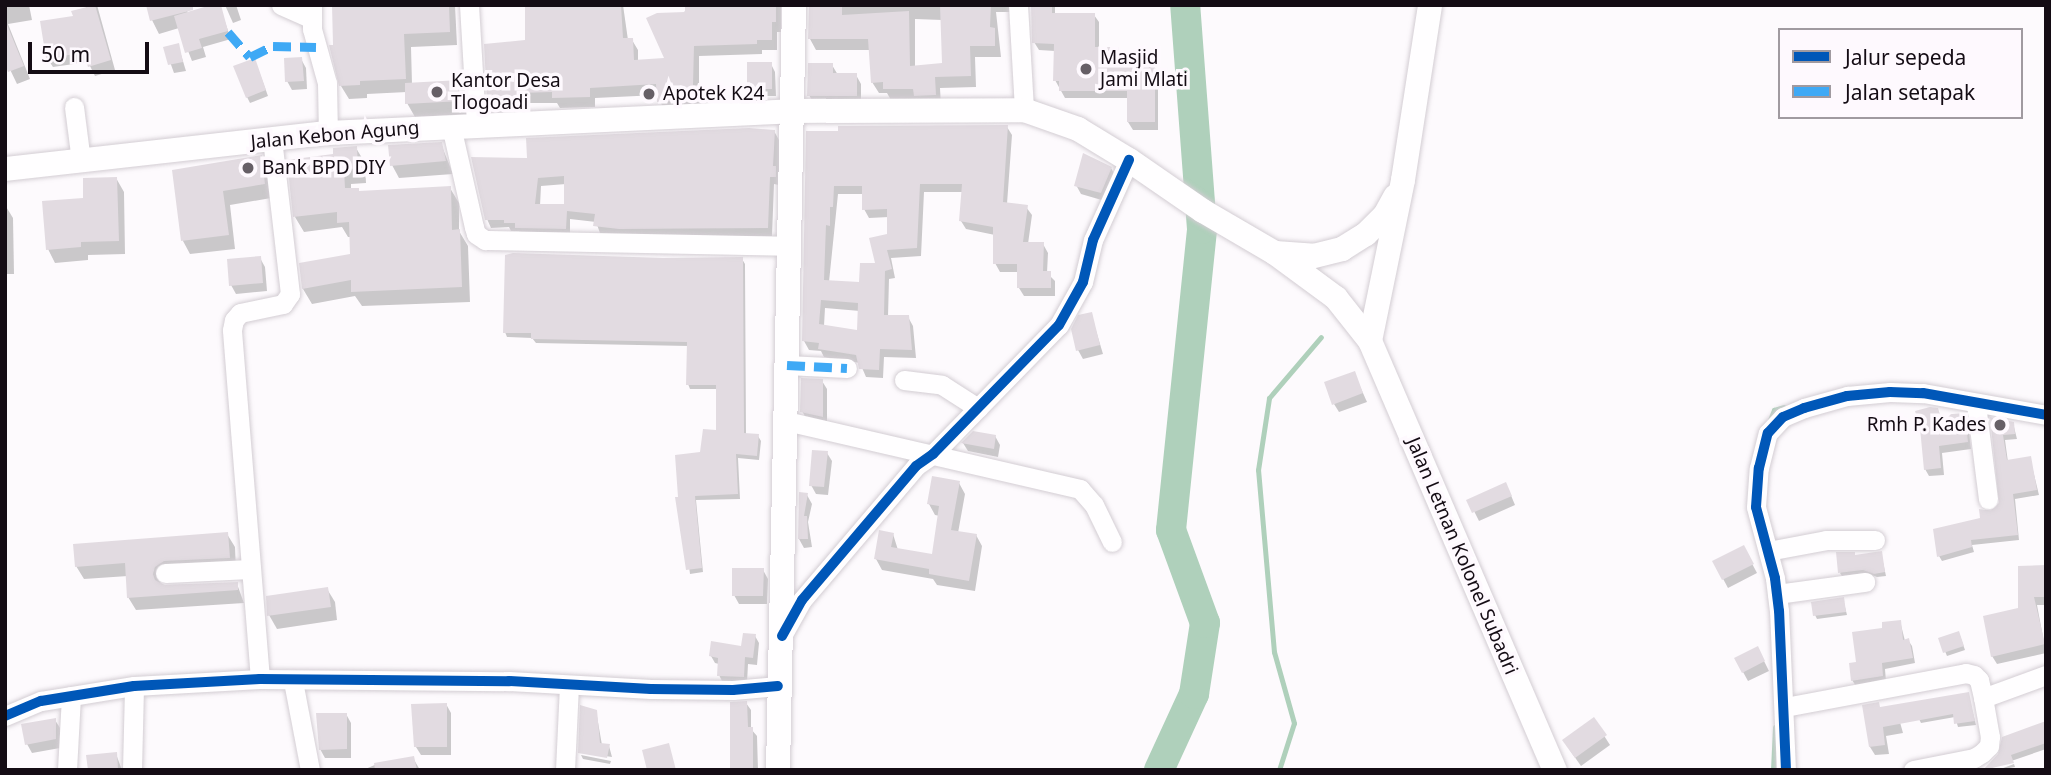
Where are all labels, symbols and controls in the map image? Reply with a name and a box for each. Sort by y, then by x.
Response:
scale bar [32,28,152,72]
legend [1778,28,2023,119]
text: 50 m [41,40,90,68]
text: Jalur sepeda [1845,43,1966,71]
place label: Masjid Jami Mlati [1100,47,1188,91]
marker: Masjid Jami Mlati [1078,61,1094,77]
place label: Kantor Desa Tlogoadi [451,70,561,114]
text: Jalan setapak [1845,78,1975,106]
place label: Apotek K24 [663,83,764,105]
marker: Kantor Desa Tlogoadi [429,84,445,100]
marker: Apotek K24 [641,86,657,102]
street label: Jalan Kebon Agung [250,116,420,154]
place label: Bank BPD DIY [262,157,386,179]
marker: Bank BPD DIY [240,160,256,176]
place label: Rmh P. Kades [1867,414,1986,436]
marker: Rmh P. Kades [1992,417,2008,433]
street label: Jalan Letnan Kolonel Subadri [1402,434,1522,678]

